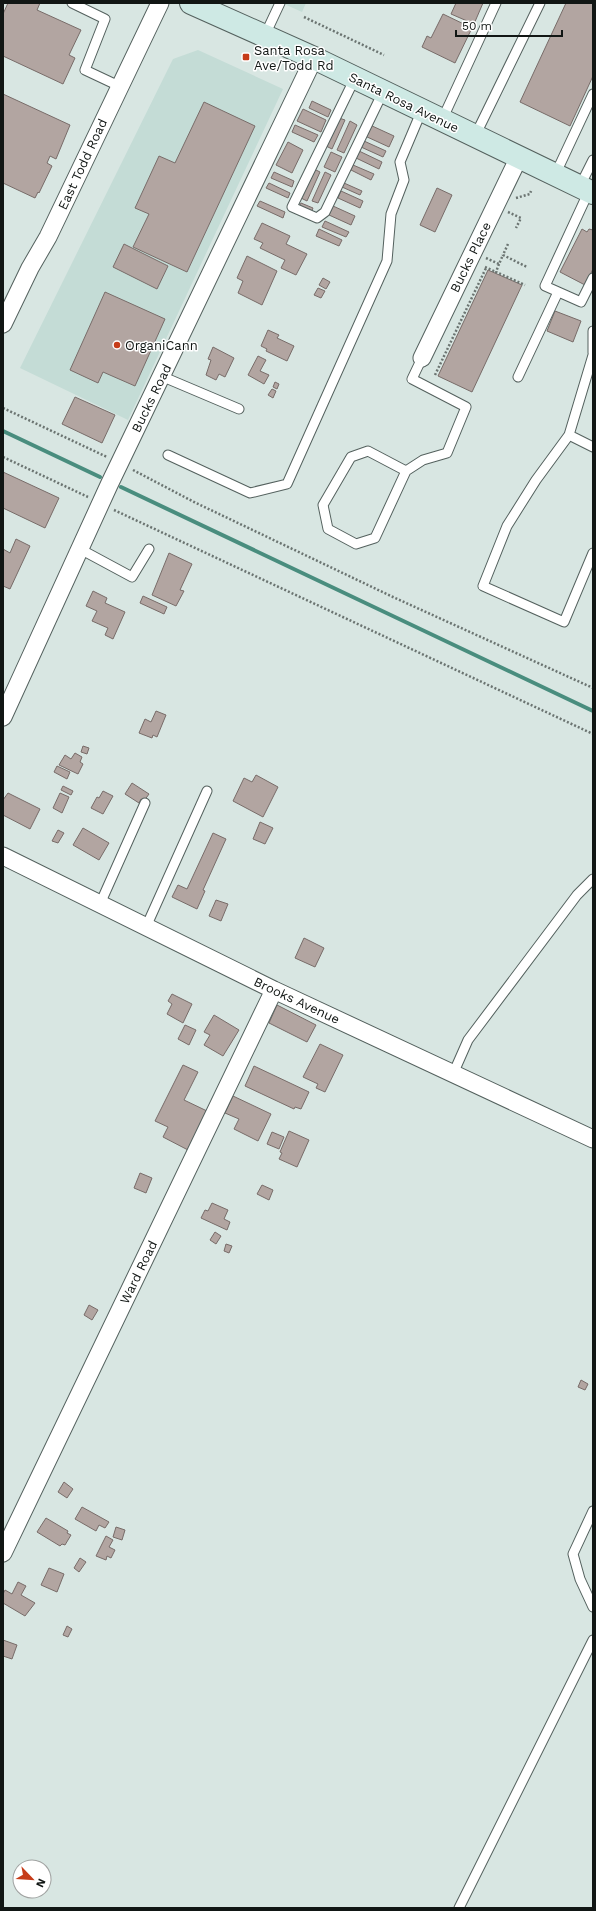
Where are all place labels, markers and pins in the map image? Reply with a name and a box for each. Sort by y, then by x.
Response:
place label: Santa Rosa Ave/Todd Rd [254,43,334,73]
marker: Santa Rosa Ave/Todd Rd [241,52,251,62]
place label: OrganiCann [125,338,198,353]
marker: OrganiCann [112,340,122,350]

